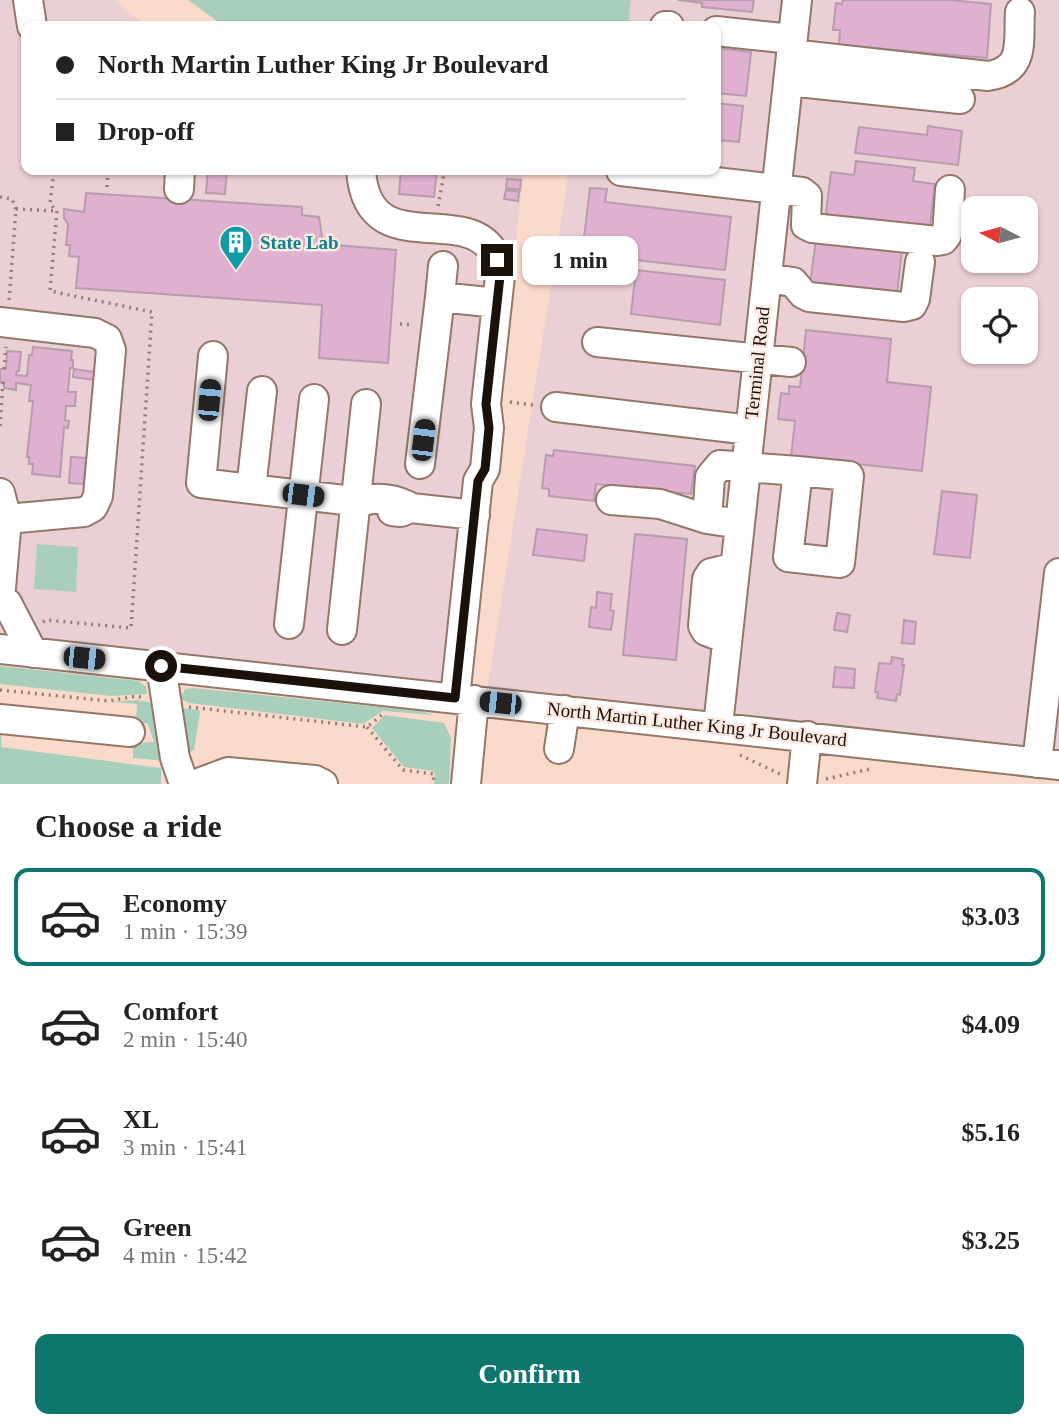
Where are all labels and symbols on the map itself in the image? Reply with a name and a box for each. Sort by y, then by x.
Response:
north arrow [961,196,1038,273]
building icon: State Lab [217,223,255,272]
place label: State Lab [260,232,339,253]
callout: 1 min [522,236,637,284]
route end [481,244,513,276]
street label: Terminal Road [741,305,773,420]
car [197,378,222,422]
car [411,418,436,462]
car [281,482,326,508]
car [63,645,106,671]
route start [145,650,177,682]
car [479,690,522,716]
street label: North Martin Luther King Jr Boulevard [546,698,848,750]

